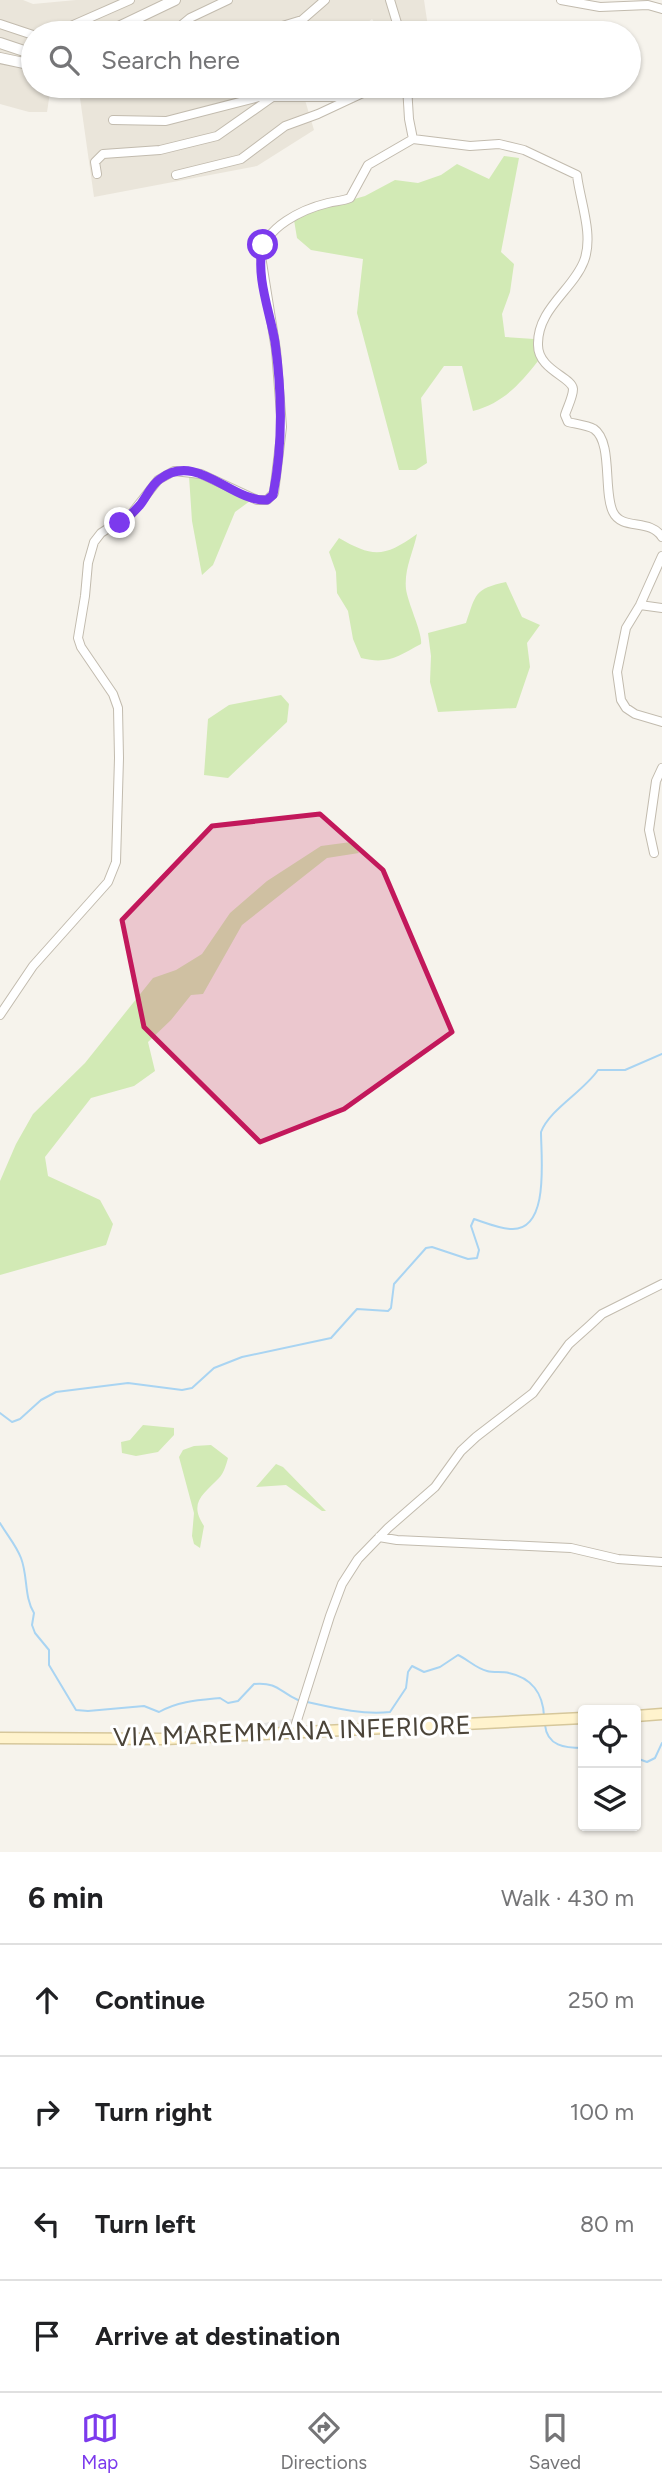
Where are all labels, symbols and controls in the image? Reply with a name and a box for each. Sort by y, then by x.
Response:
search box [21,21,641,98]
icon: search [45,41,83,79]
text: Search here [101,44,240,76]
route start [247,229,278,260]
route end [104,507,135,538]
map controls [578,1705,641,1831]
button: locate [578,1705,641,1768]
street label: VIA MAREMMANA INFERIORE [113,1709,471,1753]
button: layers [578,1768,641,1831]
text: 6 min [28,1879,104,1916]
text: Walk · 430 m [501,1884,634,1912]
icon: ahead [28,1981,66,2019]
text: Continue [95,1984,205,2016]
text: 250 m [568,1986,634,2014]
icon: right [28,2093,66,2131]
text: Turn right [95,2096,212,2128]
text: 100 m [570,2098,634,2126]
icon: left [28,2205,66,2243]
text: Turn left [95,2208,196,2240]
text: 80 m [580,2210,634,2238]
icon: arrive [28,2317,66,2355]
text: Arrive at destination [95,2320,340,2352]
tab: Map [81,2409,119,2474]
tab: Directions [280,2409,367,2474]
tab: Saved [529,2409,581,2474]

